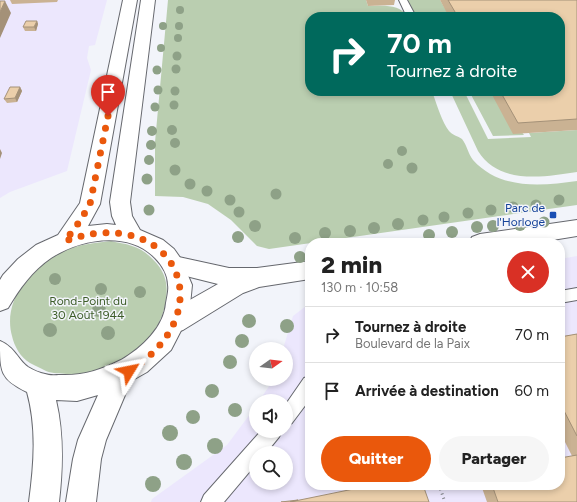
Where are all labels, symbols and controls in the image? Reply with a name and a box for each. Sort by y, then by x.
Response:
text: 70 m [387,26,452,60]
icon: right [321,28,373,80]
text: Tournez à droite [387,60,517,82]
pin [91,75,125,116]
icon: arrive [97,81,119,103]
place label: Parc de l'Horloge [497,201,545,229]
marker: Parc de l'Horloge [548,210,558,220]
text: 2 min [321,250,382,279]
button: close [507,251,549,293]
text: 130 m · 10:58 [321,280,398,295]
park label: Rond-Point du 30 Août 1944 [49,294,127,322]
text: Tournez à droite [355,318,466,336]
icon: right [321,324,343,346]
text: 70 m [515,326,549,344]
text: Boulevard de la Paix [355,336,470,351]
north arrow [249,342,293,386]
map controls [249,342,293,490]
position arrow [108,350,150,392]
icon: arrive [321,380,343,402]
text: Arrivée à destination [355,382,499,400]
text: 60 m [514,382,549,400]
button: sound [249,394,293,438]
button: Quitter [321,436,431,482]
button: Partager [439,436,549,482]
button: search [249,446,293,490]

